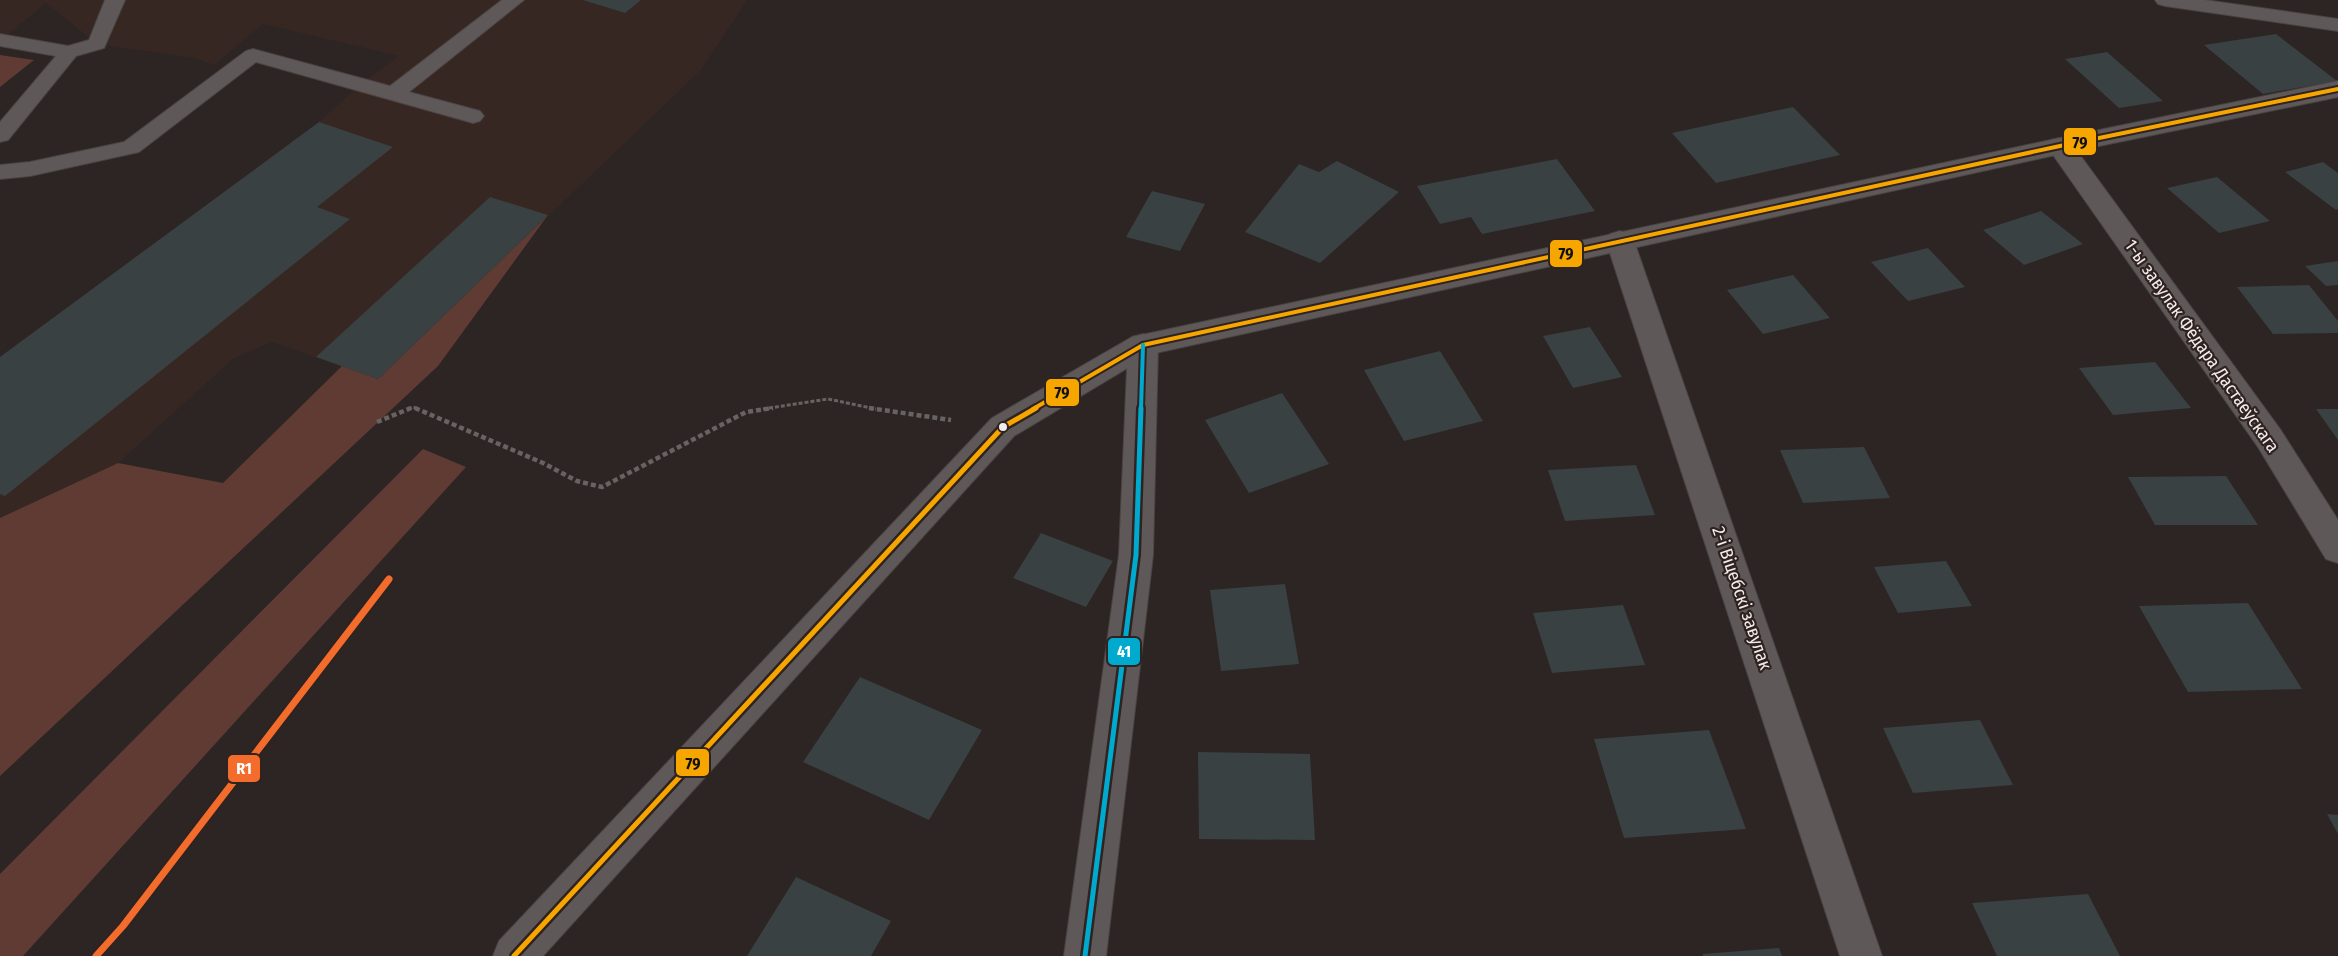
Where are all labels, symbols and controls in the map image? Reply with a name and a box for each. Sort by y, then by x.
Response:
line badge: 79 [2063,127,2097,156]
text: 79 [2073,133,2087,152]
street label: 1-ы завулак Фёдара Дастаеўскага [2120,235,2284,457]
line badge: 79 [1549,239,1583,268]
text: 79 [1559,244,1573,263]
line badge: 79 [1045,378,1080,407]
text: 79 [1055,383,1069,402]
unlabelled marker [997,421,1009,433]
street label: 2-і Віцебскі завулак [1707,524,1777,673]
line badge: 41 [1107,637,1141,666]
text: 41 [1117,642,1131,661]
line badge: 79 [675,748,710,777]
line badge: R1 [227,754,261,783]
text: 79 [686,754,700,773]
text: R1 [236,759,252,778]

